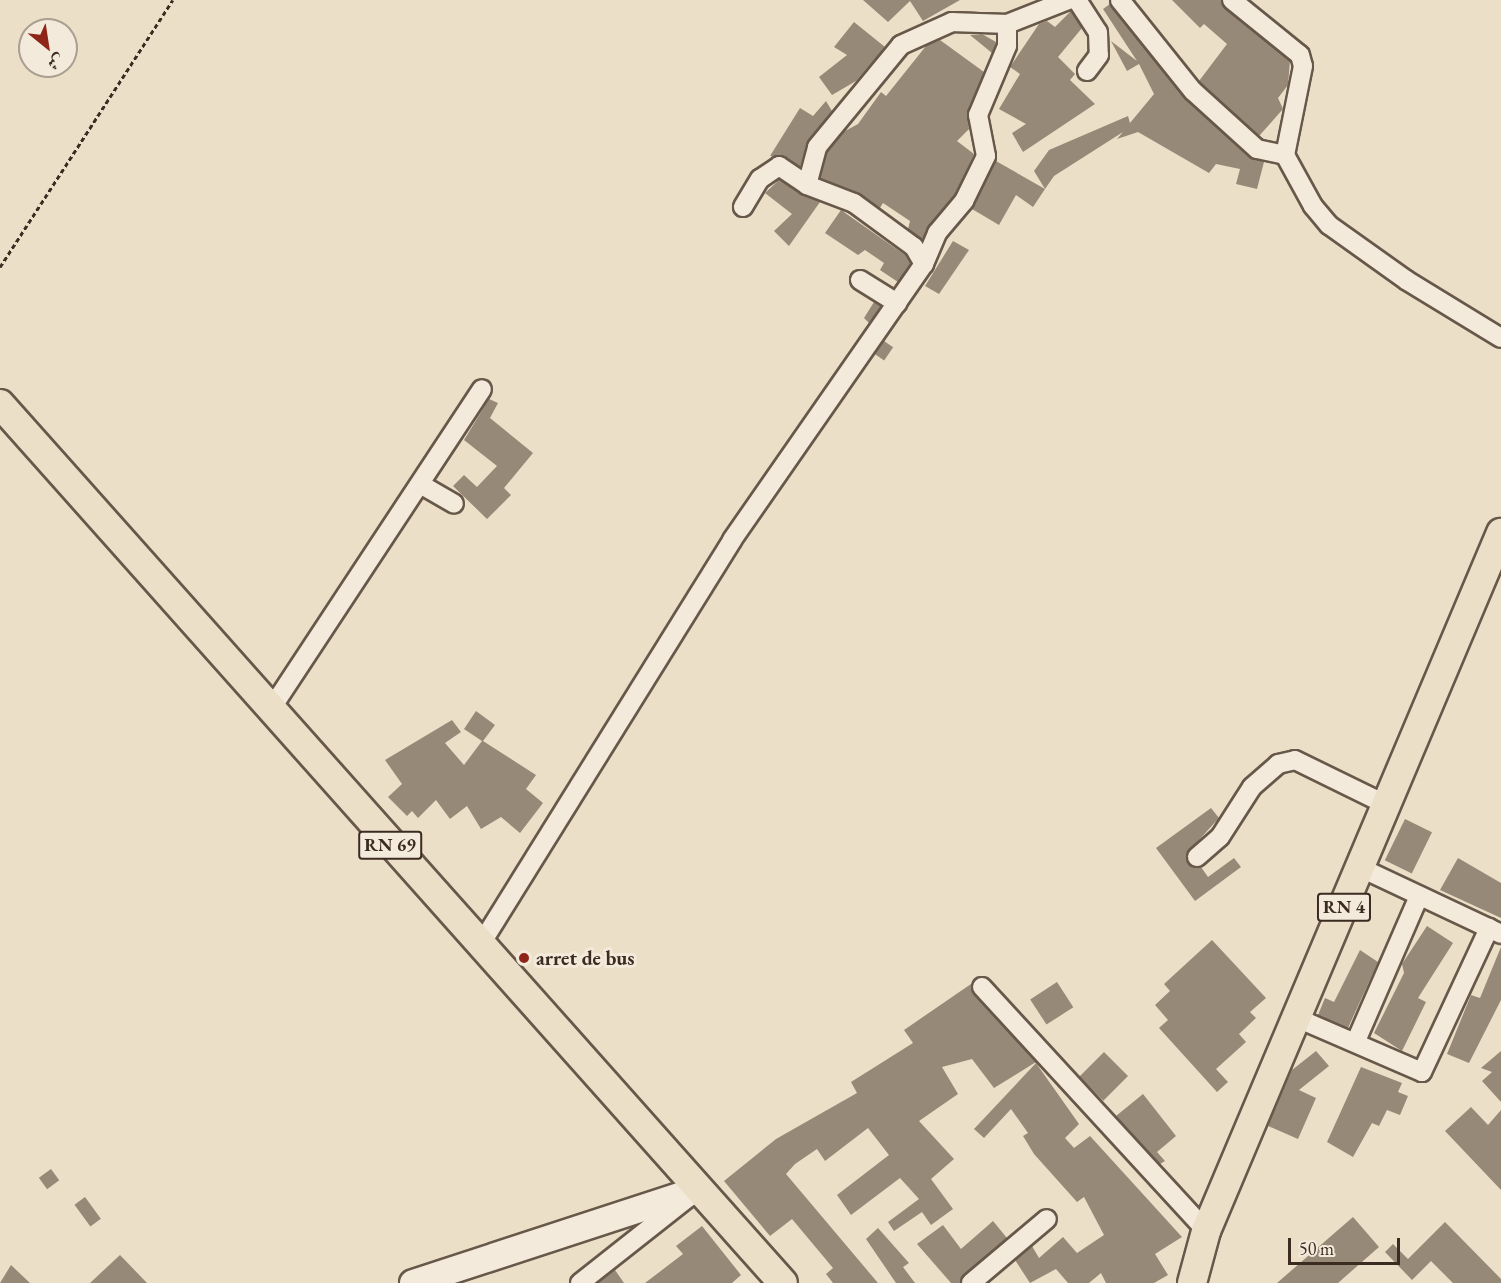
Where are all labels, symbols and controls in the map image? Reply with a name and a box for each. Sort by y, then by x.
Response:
north arrow [18,18,78,78]
text: ش [44,49,68,75]
road number: RN 69 [357,830,423,860]
road number: RN 4 [1316,892,1372,922]
place label: arret de bus [536,946,635,970]
marker: arret de bus [517,951,531,965]
scale bar [1291,1226,1404,1264]
text: 50 m [1299,1237,1334,1260]

